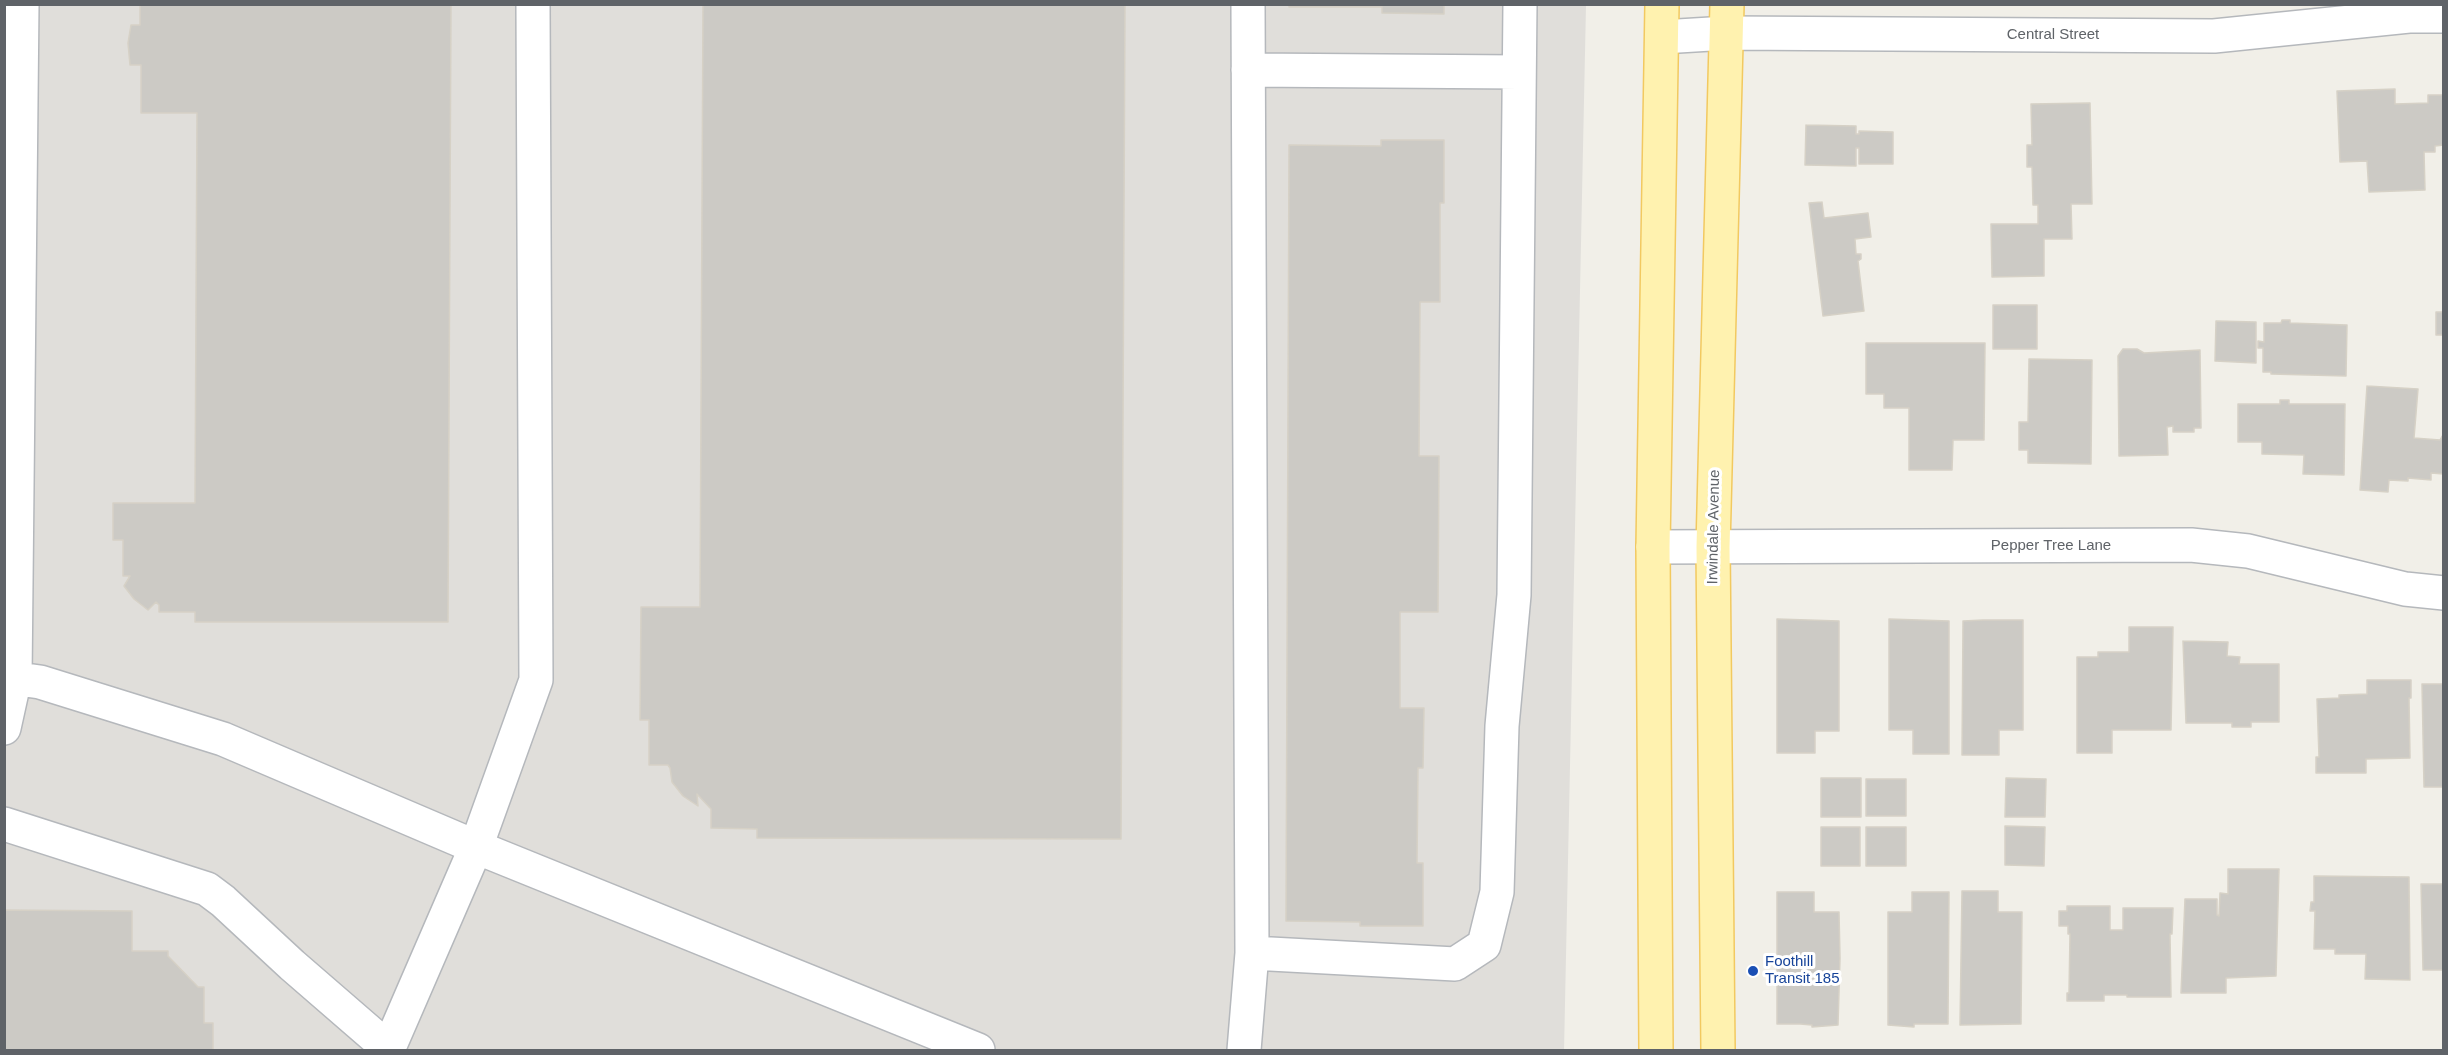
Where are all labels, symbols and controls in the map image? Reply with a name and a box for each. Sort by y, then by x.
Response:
street label: Central Street [2007,26,2099,44]
street label: Irwindale Avenue [1704,469,1724,585]
street label: Pepper Tree Lane [1991,537,2111,555]
place label: Foothill Transit 185 [1765,953,1839,988]
marker: Foothill Transit 185 [1746,964,1760,978]

